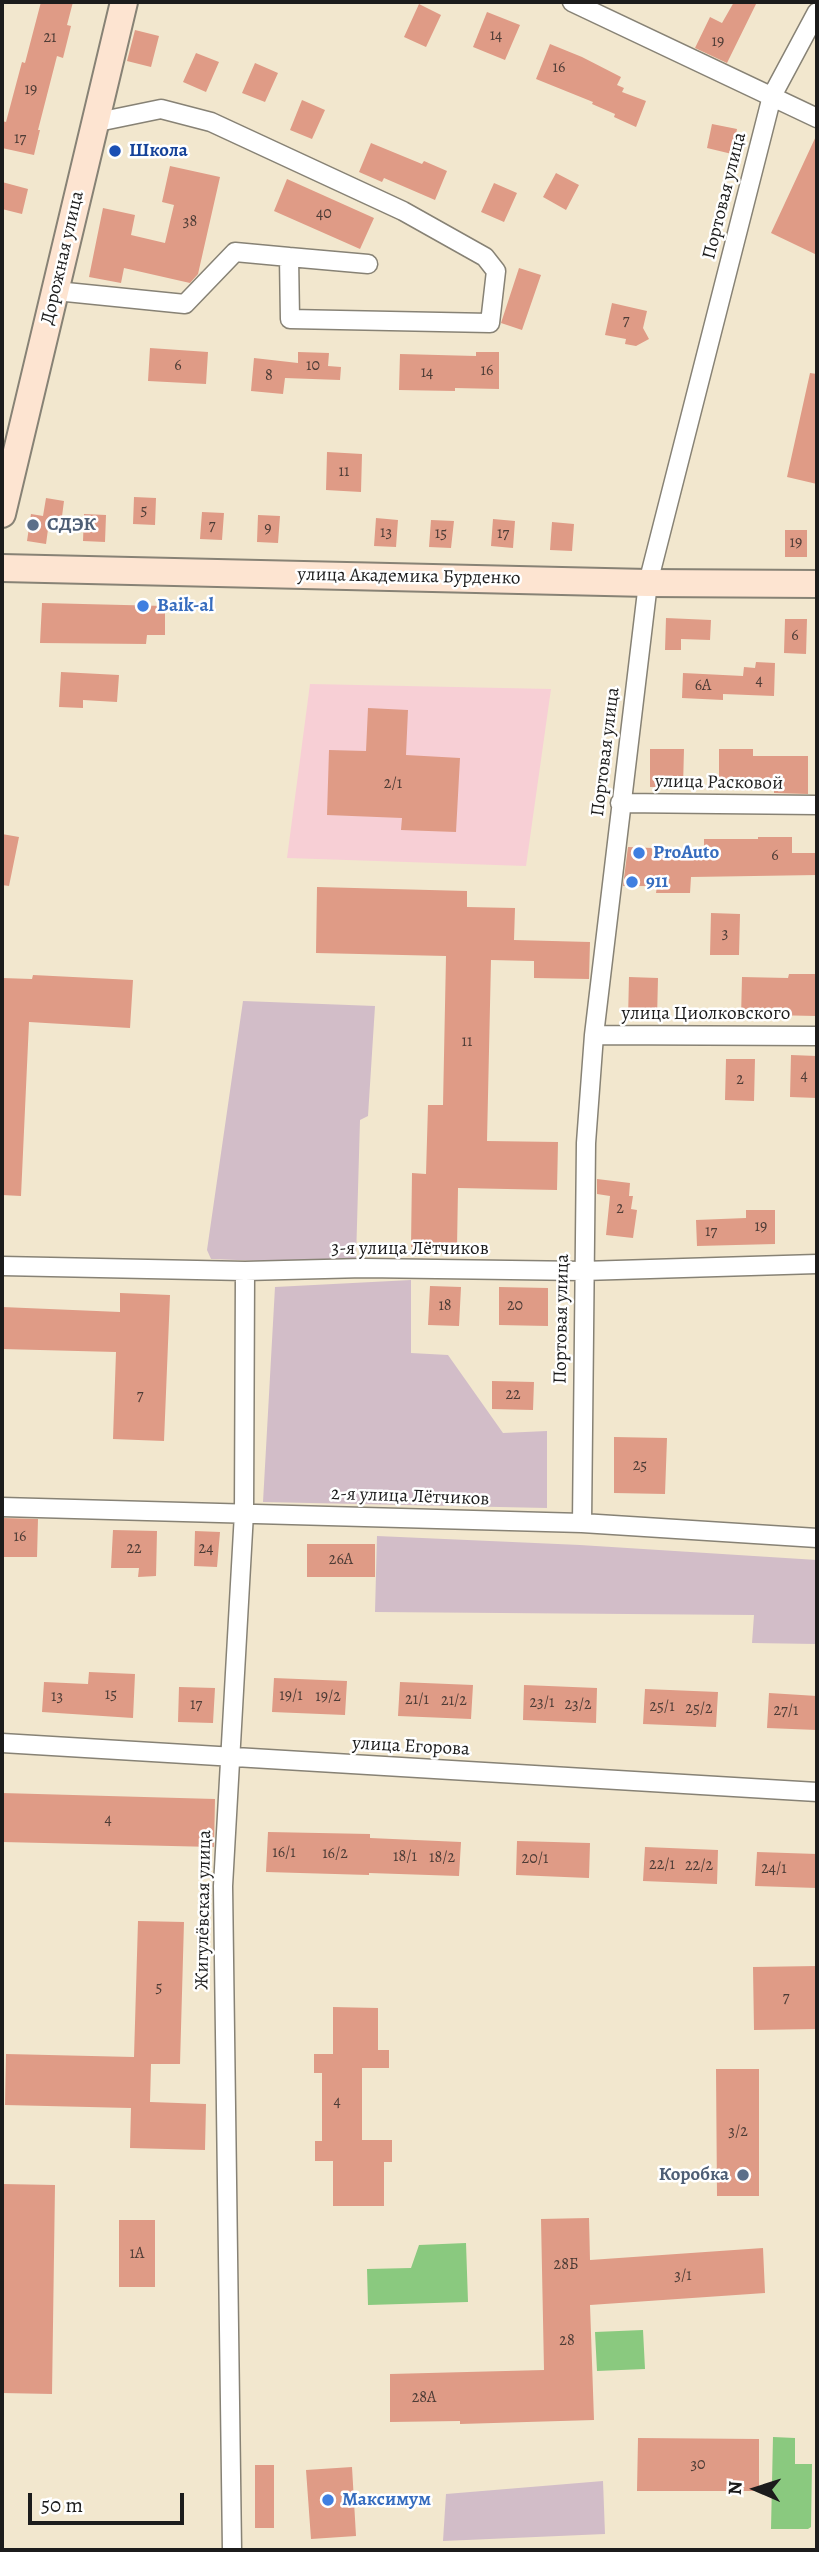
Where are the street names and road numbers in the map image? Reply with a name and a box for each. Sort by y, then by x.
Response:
street label: Портовая улица [698,130,752,262]
street label: Дорожная улица [37,189,89,327]
street label: улица Академика Бурденко [297,564,521,590]
street label: Портовая улица [587,686,625,818]
street label: улица Расковой [655,770,783,796]
street label: улица Циолковского [622,1003,790,1025]
street label: 3-я улица Лётчиков [331,1238,489,1260]
street label: Портовая улица [549,1254,575,1384]
street label: 2-я улица Лётчиков [330,1483,490,1511]
street label: улица Егорова [352,1733,470,1761]
street label: Жигулёвская улица [191,1830,217,1990]

